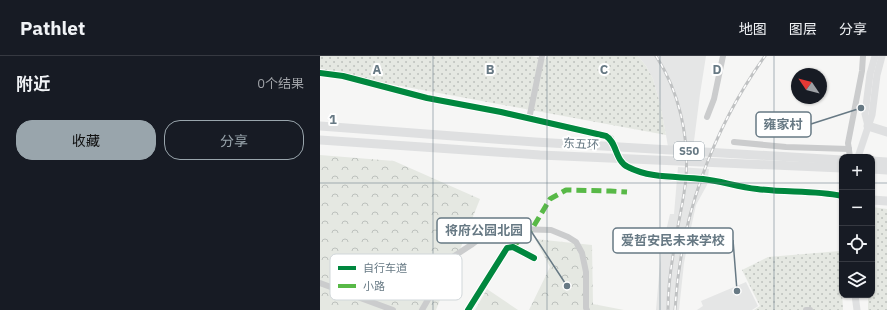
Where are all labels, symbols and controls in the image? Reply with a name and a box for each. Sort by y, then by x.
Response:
text: Pathlet [20,16,85,40]
text: 地图 [739,20,767,38]
text: 图层 [789,20,817,38]
text: 分享 [839,20,867,38]
text: A [373,61,382,78]
text: B [486,61,495,78]
text: C [600,61,609,78]
text: D [712,61,722,78]
north arrow [791,68,827,104]
text: 附近 [16,73,50,95]
text: 0个结果 [257,75,304,92]
text: 1 [329,111,337,128]
callout: 雍家村 [756,112,811,137]
text: 雍家村 [763,116,803,133]
button: 收藏 [16,120,156,160]
button: 分享 [164,120,304,160]
street label: 东五环 [563,135,599,152]
road number: S50 [674,142,704,160]
map controls [839,154,875,298]
button: + [839,154,875,190]
button: − [839,190,875,226]
callout: 将府公园北园 [437,218,531,243]
text: 将府公园北园 [445,222,523,239]
button: locate [839,226,875,262]
callout: 爱哲安民未来学校 [613,228,733,253]
text: 爱哲安民未来学校 [621,232,725,249]
legend [330,254,462,300]
text: 自行车道 [363,261,407,275]
button: layers [839,262,875,298]
text: 小路 [363,279,385,293]

